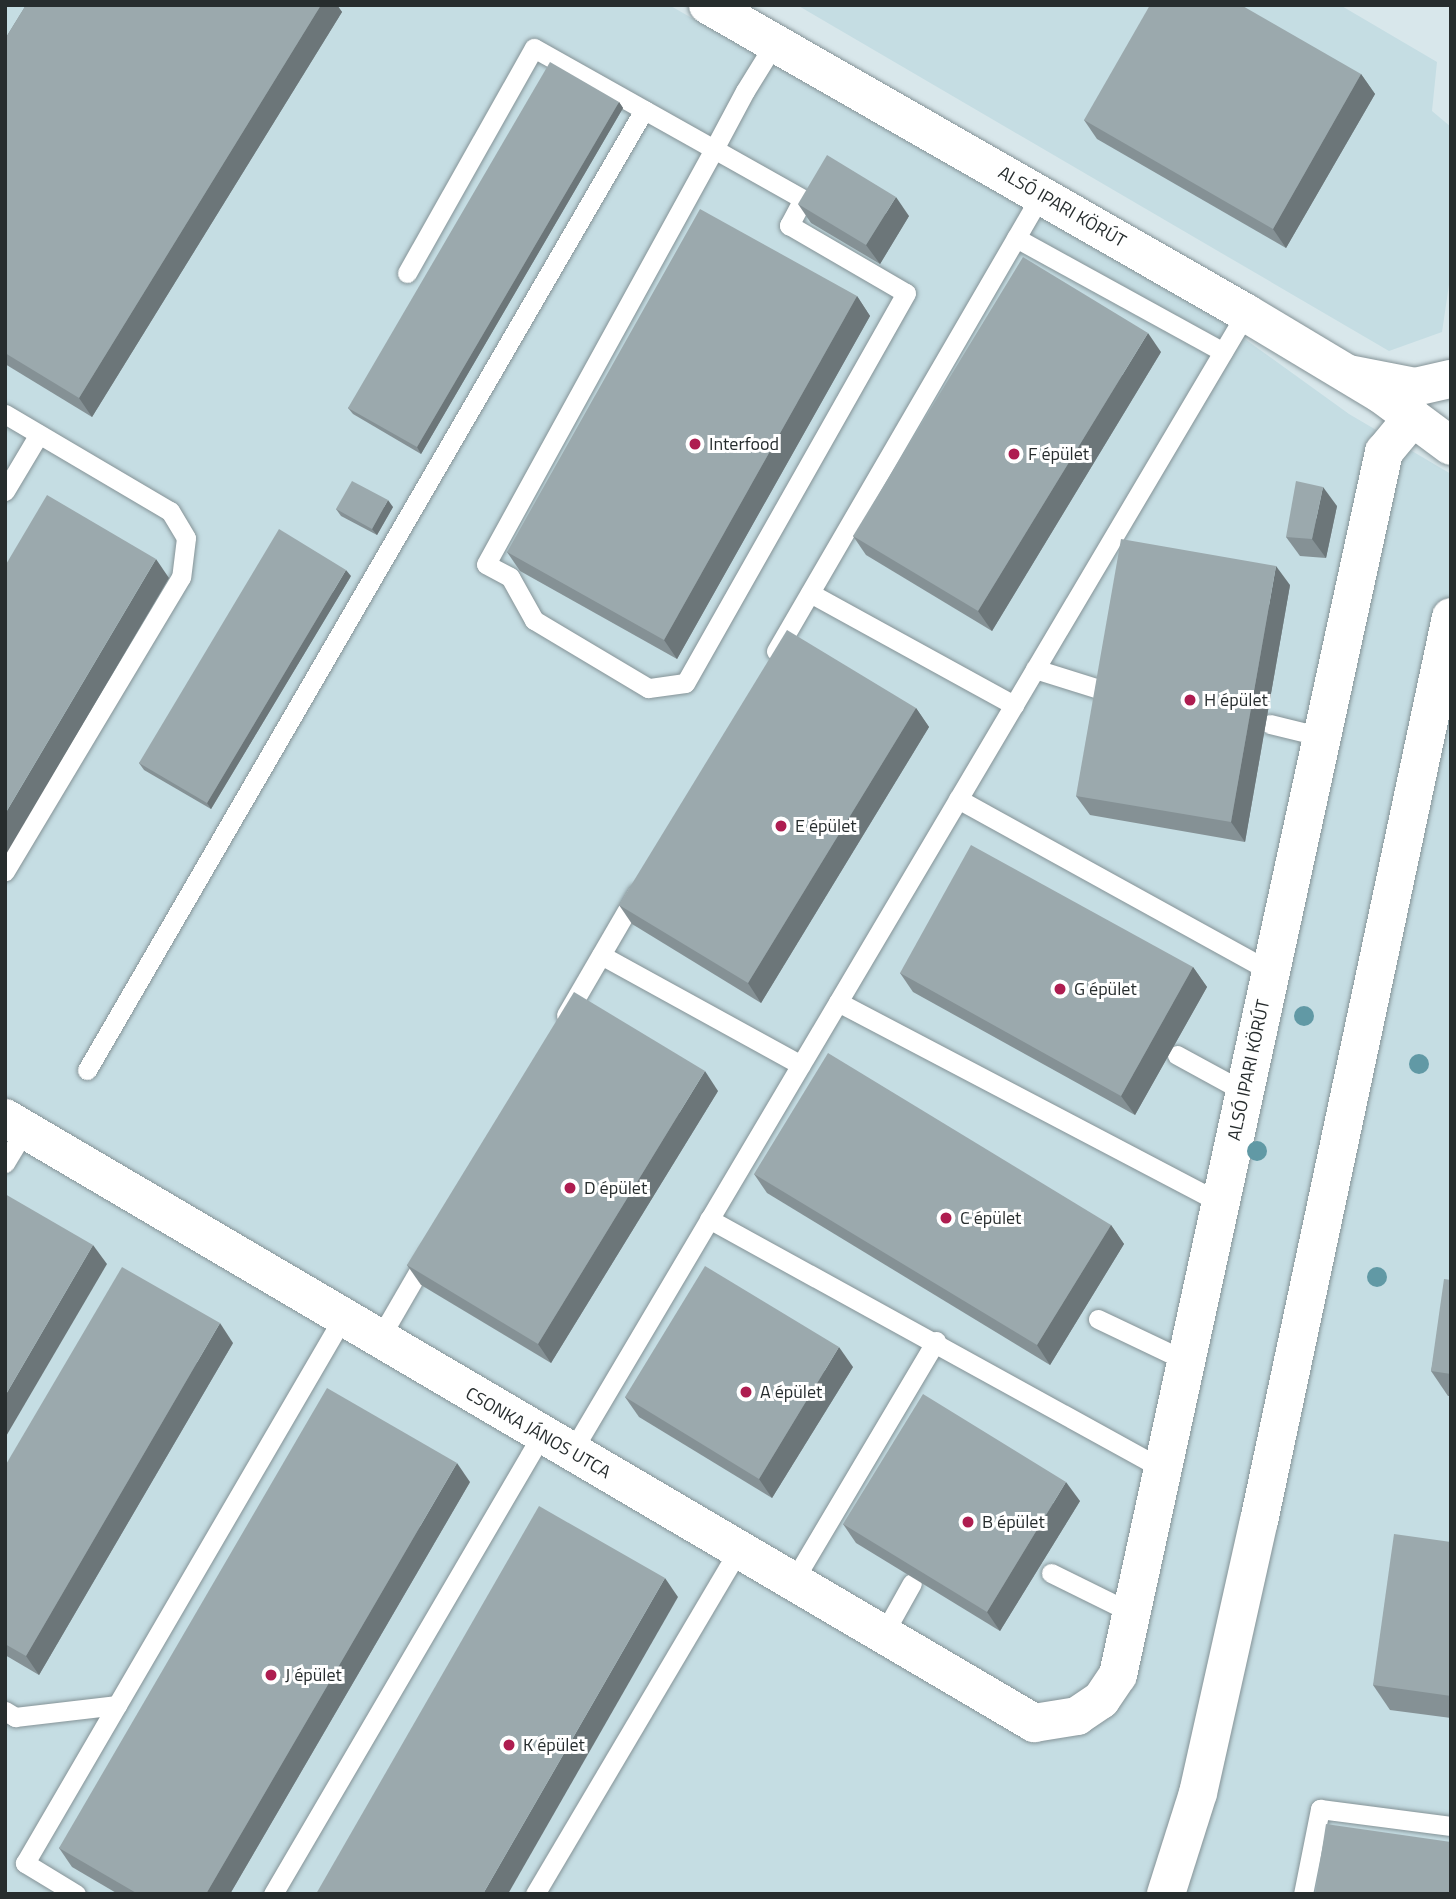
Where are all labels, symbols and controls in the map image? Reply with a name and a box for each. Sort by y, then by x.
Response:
street label: ALSÓ IPARI KÖRÚT [994,162,1130,252]
place label: Interfood [709,433,779,455]
marker: Interfood [687,436,703,452]
place label: F épület [1028,443,1089,465]
marker: F épület [1006,446,1022,462]
place label: H épület [1204,689,1268,711]
marker: H épület [1182,692,1198,708]
place label: E épület [795,815,857,837]
marker: E épület [773,818,789,834]
place label: G épület [1074,978,1137,1000]
marker: G épület [1052,981,1068,997]
street label: ALSÓ IPARI KÖRÚT [1224,997,1274,1143]
place label: D épület [584,1177,647,1199]
marker: D épület [562,1180,578,1196]
place label: C épület [960,1207,1021,1229]
marker: C épület [938,1210,954,1226]
place label: A épület [760,1381,822,1403]
street label: CSONKA JÁNOS UTCA [462,1383,614,1483]
marker: A épület [738,1384,754,1400]
place label: B épület [982,1511,1045,1533]
marker: B épület [960,1514,976,1530]
place label: J épület [285,1664,342,1686]
marker: J épület [263,1667,279,1683]
place label: K épület [523,1734,585,1756]
marker: K épület [501,1737,517,1753]

